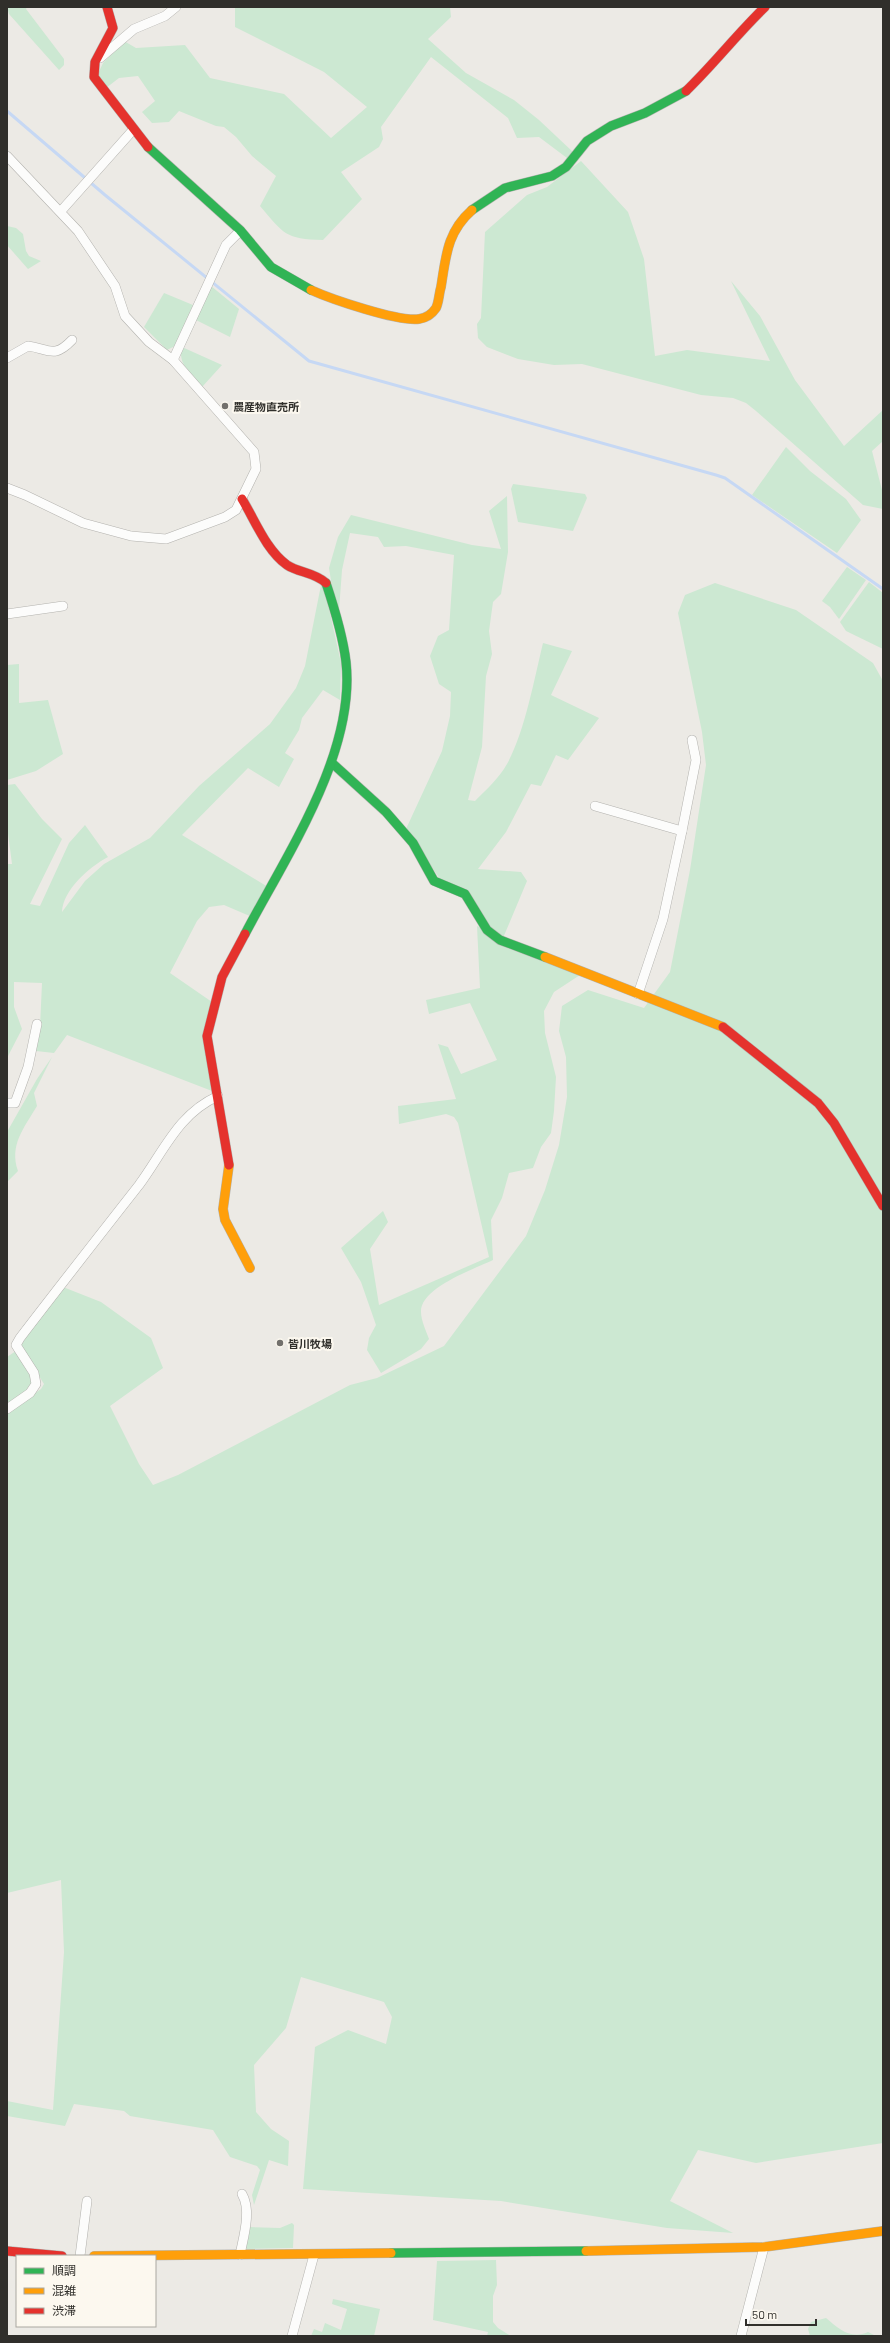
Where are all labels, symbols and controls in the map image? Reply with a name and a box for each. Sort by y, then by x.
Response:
place label: 農産物直売所 [233,400,299,413]
marker: 農産物直売所 [220,401,230,411]
place label: 皆川牧場 [288,1337,332,1350]
marker: 皆川牧場 [275,1338,285,1348]
legend [16,2255,156,2327]
text: 順調 [52,2263,76,2277]
text: 混雑 [52,2283,76,2297]
scale bar [746,2301,816,2327]
text: 渋滞 [52,2303,76,2317]
text: 50 m [752,2307,777,2321]

